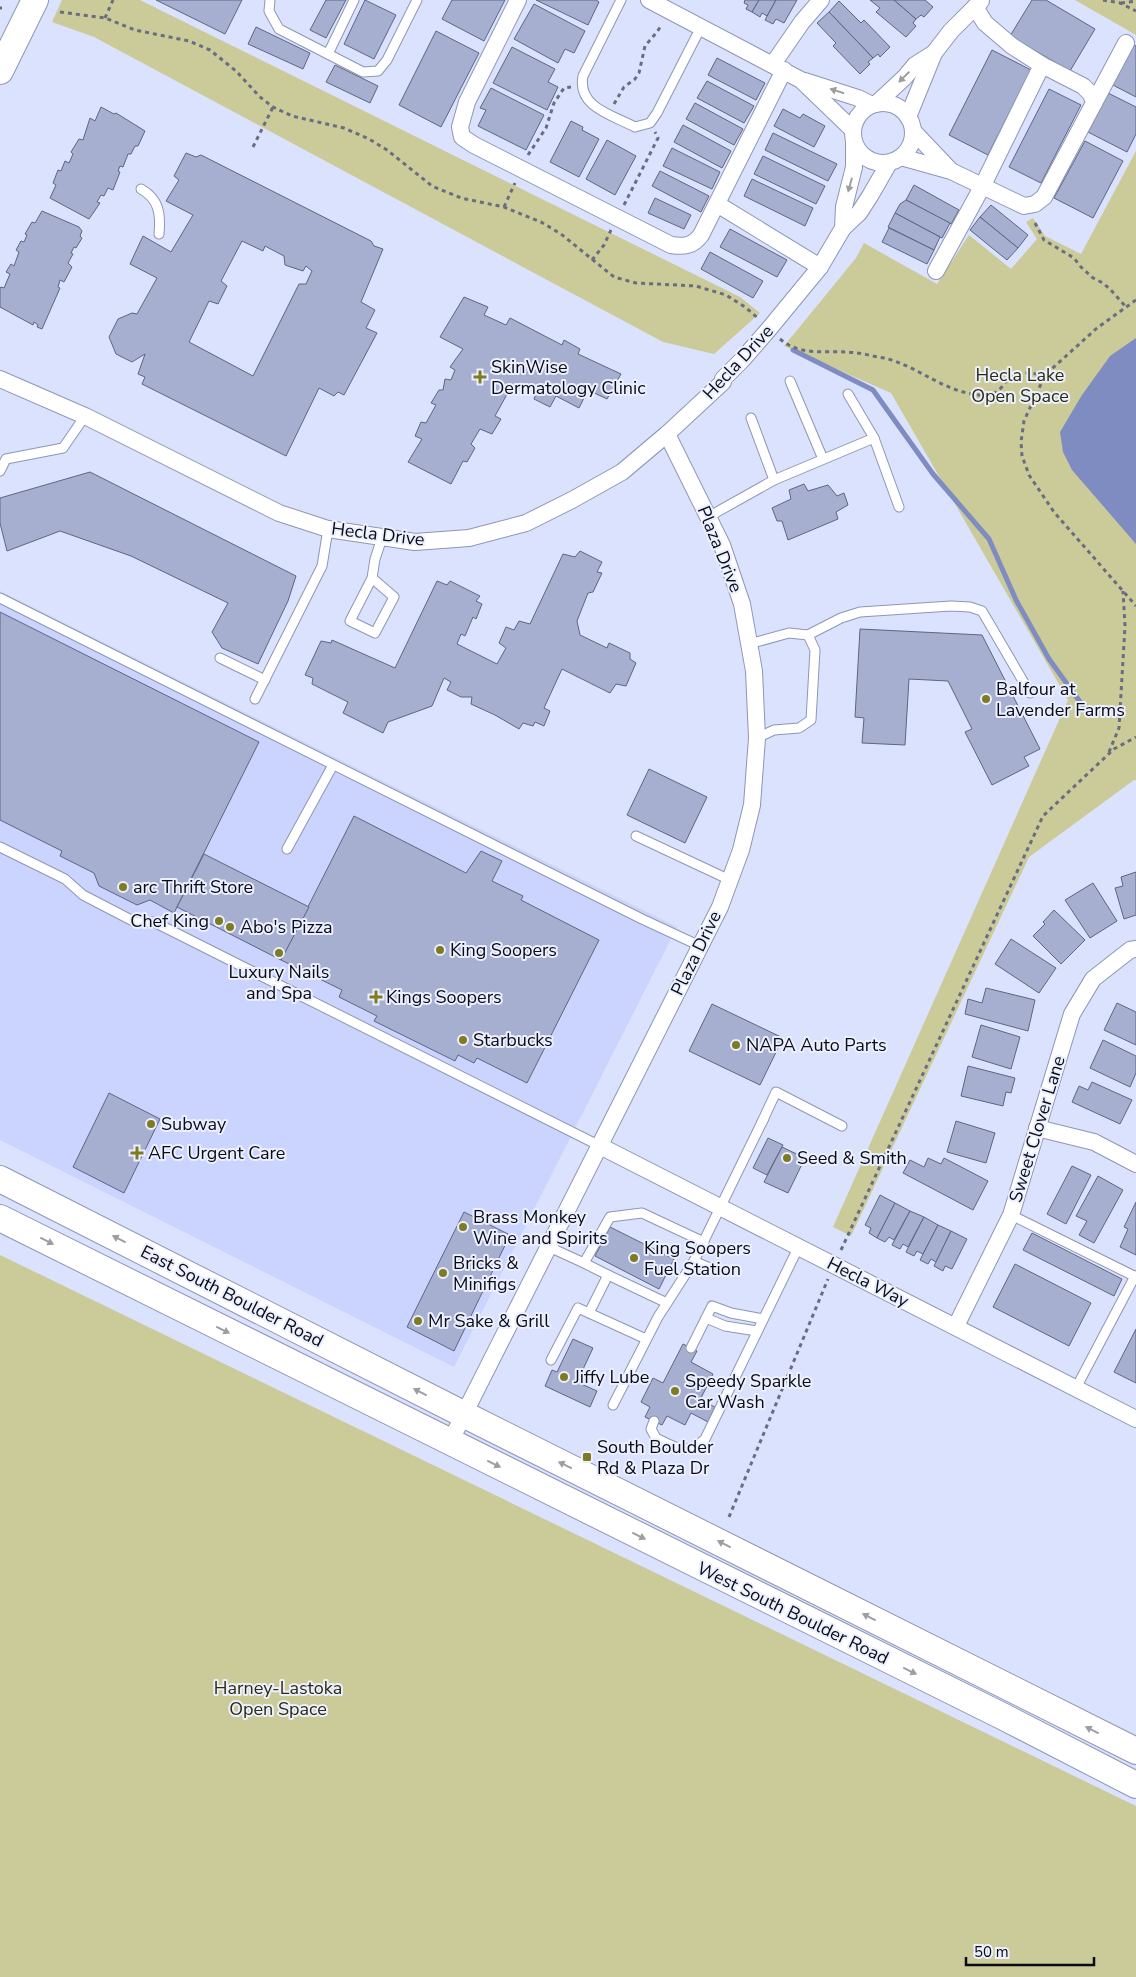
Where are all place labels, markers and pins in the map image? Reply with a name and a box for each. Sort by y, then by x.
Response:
place label: SkinWise Dermatology Clinic [491,355,646,400]
marker: SkinWise Dermatology Clinic [473,370,487,384]
place label: Balfour at Lavender Farms [996,677,1125,722]
marker: Balfour at Lavender Farms [980,693,992,705]
place label: arc Thrift Store [133,875,253,899]
marker: arc Thrift Store [117,881,129,893]
place label: Chef King [130,909,209,933]
marker: Chef King [213,915,225,927]
place label: Abo's Pizza [240,915,333,939]
marker: Abo's Pizza [224,921,236,933]
place label: King Soopers [450,938,557,962]
marker: King Soopers [434,944,446,956]
marker: Luxury Nails and Spa [273,947,285,959]
place label: Luxury Nails and Spa [228,960,330,1005]
place label: Kings Soopers [386,985,502,1009]
marker: Kings Soopers [370,991,382,1003]
place label: Starbucks [473,1028,553,1052]
place label: NAPA Auto Parts [746,1033,887,1057]
marker: Starbucks [457,1034,469,1046]
marker: NAPA Auto Parts [730,1039,742,1051]
place label: Subway [161,1112,227,1136]
marker: Subway [145,1118,157,1130]
place label: AFC Urgent Care [148,1141,285,1165]
marker: AFC Urgent Care [130,1146,144,1160]
place label: Seed & Smith [797,1146,907,1170]
marker: Seed & Smith [781,1152,793,1164]
place label: Brass Monkey Wine and Spirits [473,1205,608,1250]
marker: Brass Monkey Wine and Spirits [457,1221,469,1233]
place label: King Soopers Fuel Station [644,1236,751,1281]
place label: Bricks & Minifigs [453,1251,519,1296]
marker: King Soopers Fuel Station [628,1252,640,1264]
marker: Bricks & Minifigs [437,1267,449,1279]
place label: Mr Sake & Grill [428,1309,550,1333]
marker: Mr Sake & Grill [412,1315,424,1327]
place label: Jiffy Lube [573,1365,649,1389]
place label: Speedy Sparkle Car Wash [685,1369,811,1414]
marker: Jiffy Lube [558,1371,570,1383]
marker: Speedy Sparkle Car Wash [669,1385,681,1397]
place label: South Boulder Rd & Plaza Dr [597,1435,714,1480]
marker: South Boulder Rd & Plaza Dr [581,1451,593,1463]

